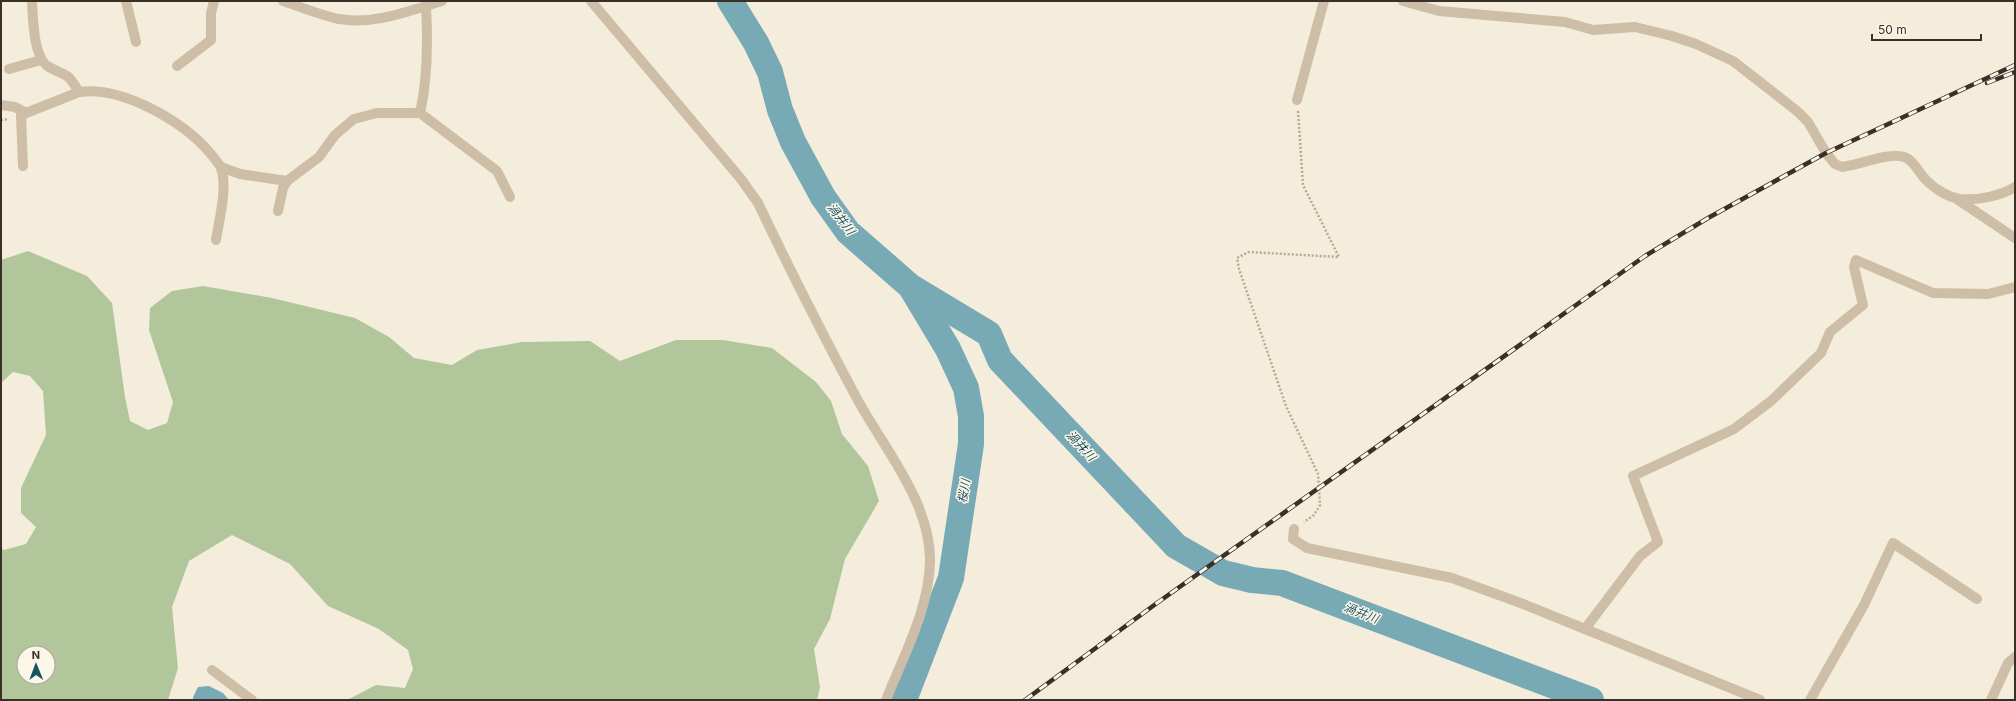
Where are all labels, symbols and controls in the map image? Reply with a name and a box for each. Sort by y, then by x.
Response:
scale bar [1872,16,1981,42]
text: 50 m [1878,22,1907,37]
water label: 渦井川 [824,200,860,239]
water label: 渦井川 [1064,427,1100,465]
water label: 桜川 [954,476,973,504]
water label: 渦井川 [1342,599,1383,627]
north arrow [16,645,56,685]
text: N [32,648,40,662]

